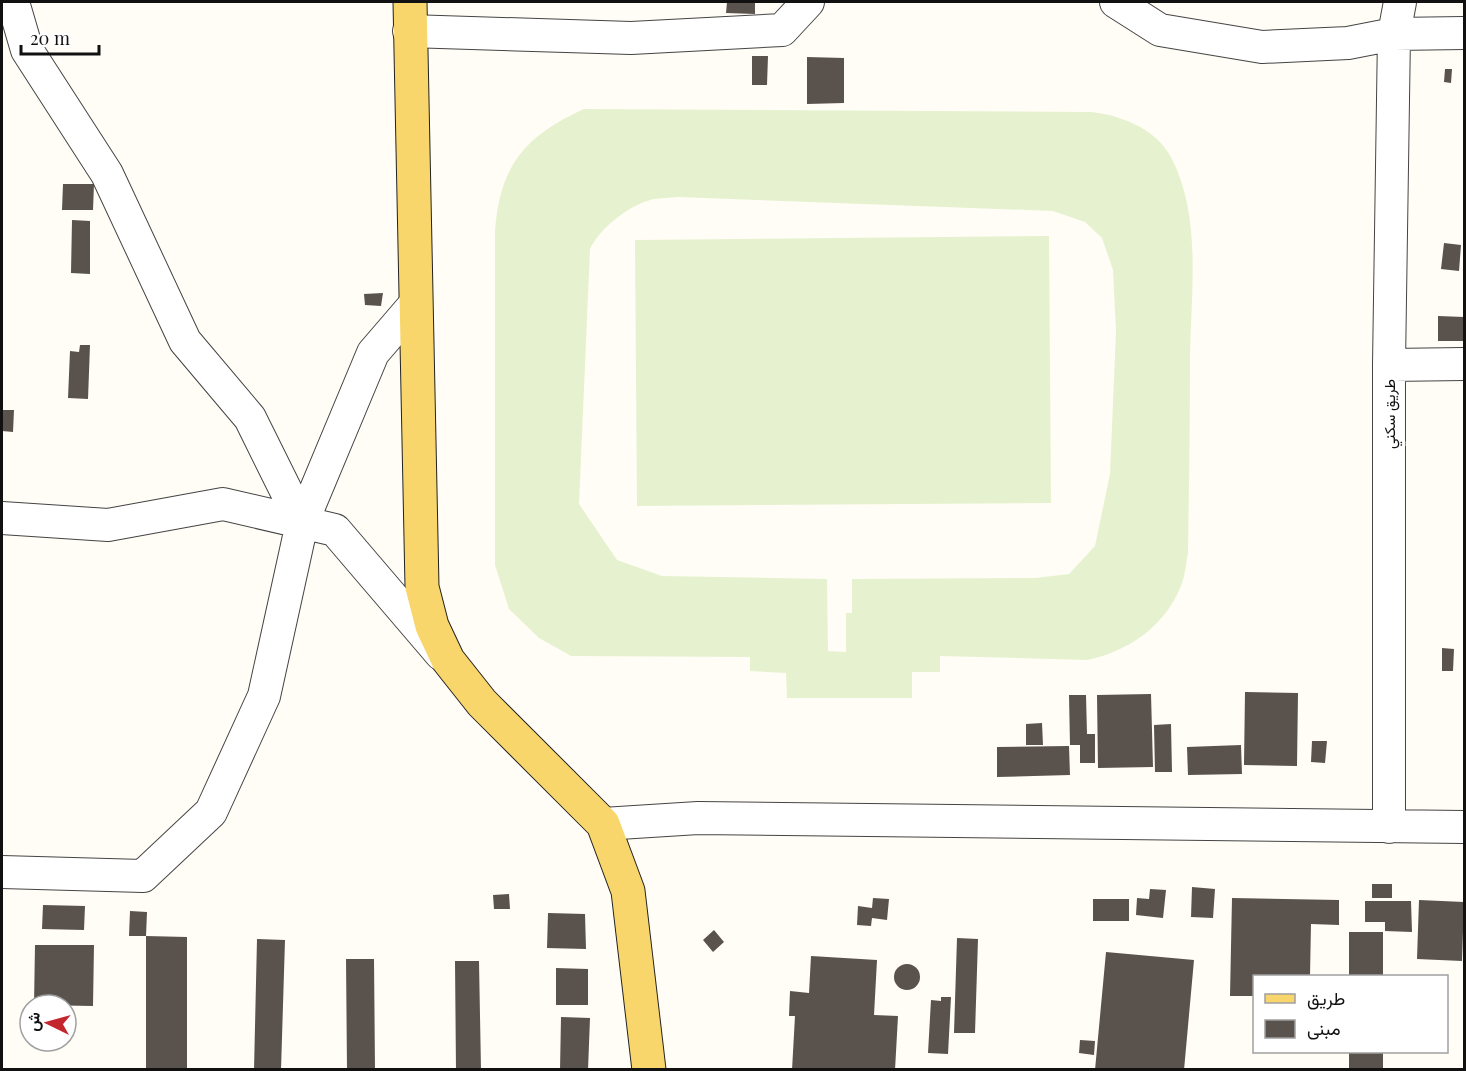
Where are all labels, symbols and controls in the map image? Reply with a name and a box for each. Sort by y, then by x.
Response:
scale bar [21,18,99,56]
text: 20 m [30,26,70,50]
street label: طريق سكني [1379,379,1403,449]
legend [1253,975,1448,1053]
text: طريق [1307,986,1345,1010]
north arrow [18,993,78,1053]
text: ش [21,1011,44,1032]
text: مبنى [1307,1016,1341,1040]

